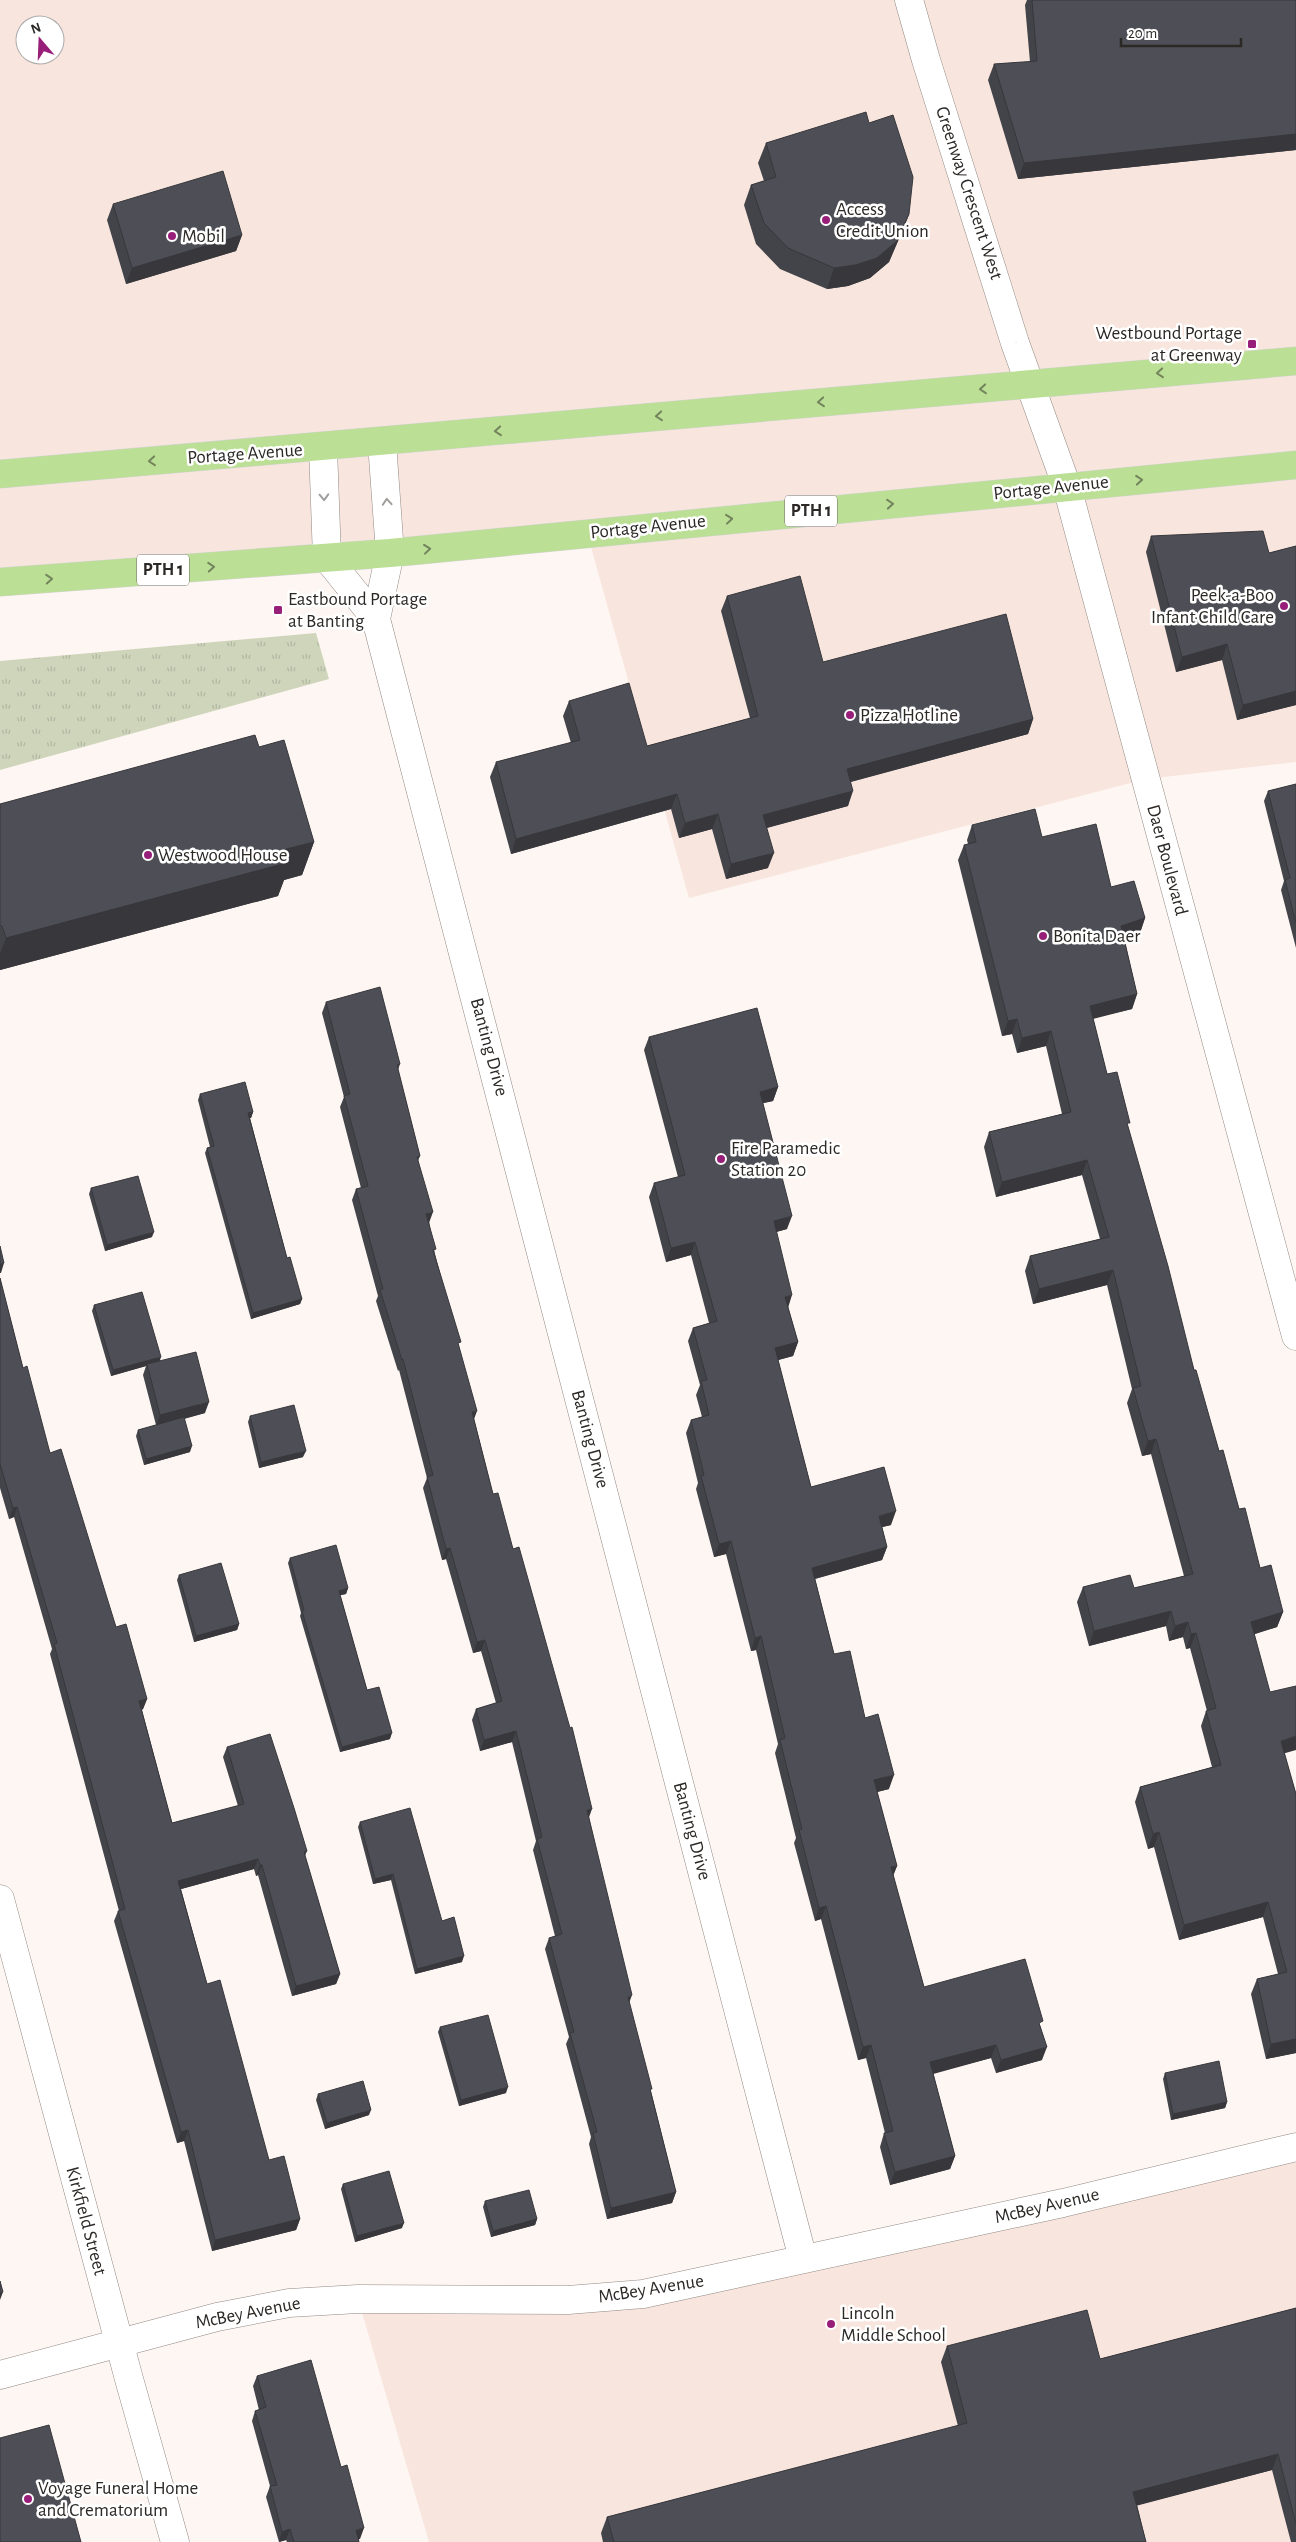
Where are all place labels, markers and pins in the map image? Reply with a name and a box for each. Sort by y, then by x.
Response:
place label: Access Credit Union [836,200,929,241]
marker: Access Credit Union [820,214,832,226]
place label: Mobil [182,227,225,246]
marker: Mobil [166,230,178,242]
place label: Westbound Portage at Greenway [1095,324,1242,365]
marker: Westbound Portage at Greenway [1246,338,1258,350]
place label: Peek-a-Boo Infant Child Care [1151,586,1274,627]
place label: Eastbound Portage at Banting [288,590,427,631]
marker: Peek-a-Boo Infant Child Care [1278,600,1290,612]
marker: Eastbound Portage at Banting [272,604,284,616]
place label: Pizza Hotline [860,706,958,725]
marker: Pizza Hotline [844,709,856,721]
place label: Westwood House [158,846,288,865]
marker: Westwood House [142,849,154,861]
place label: Bonita Daer [1053,927,1140,946]
marker: Bonita Daer [1037,930,1049,942]
place label: Fire Paramedic Station 20 [731,1139,840,1180]
marker: Fire Paramedic Station 20 [715,1153,727,1165]
place label: Lincoln Middle School [841,2304,946,2345]
marker: Lincoln Middle School [825,2318,837,2330]
place label: Voyage Funeral Home and Crematorium [38,2479,198,2520]
marker: Voyage Funeral Home and Crematorium [22,2493,34,2505]

